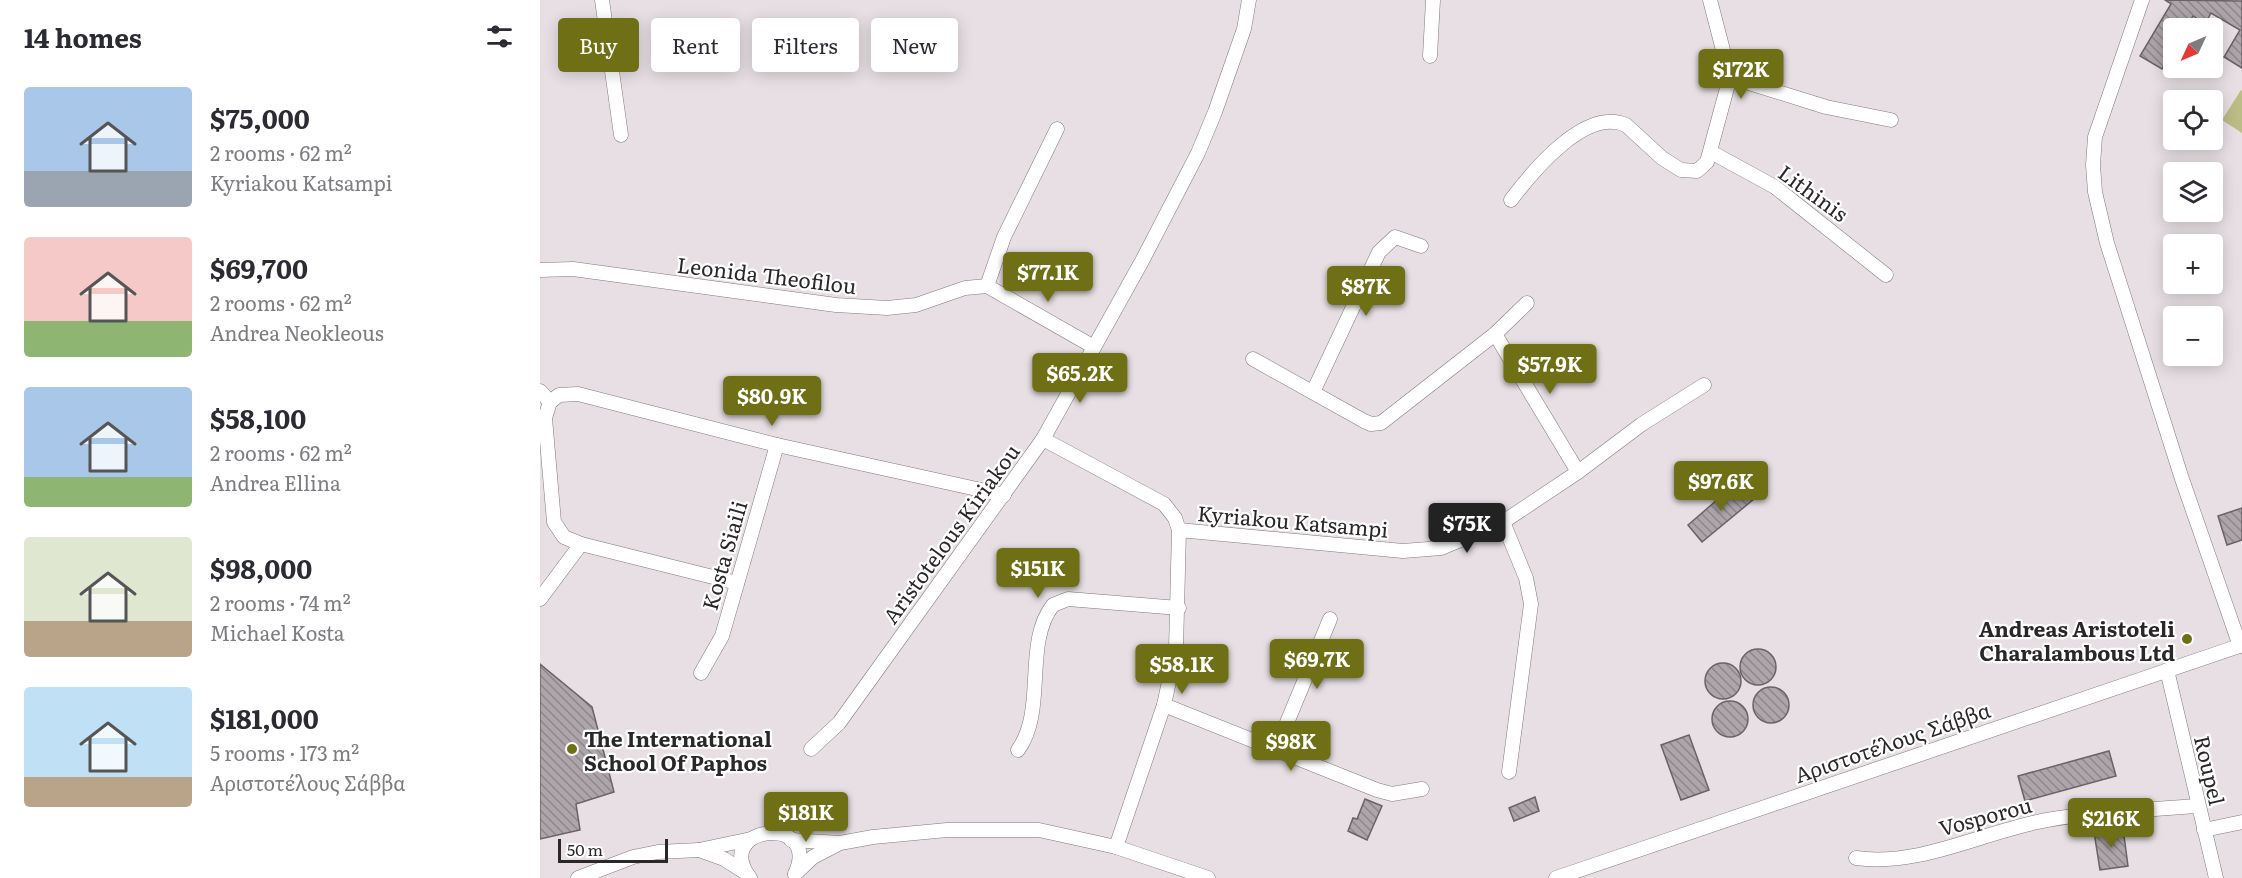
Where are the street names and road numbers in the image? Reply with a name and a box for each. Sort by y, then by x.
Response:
street label: Lithinis [1773,156,1855,228]
street label: Leonida Theofilou [676,248,858,300]
street label: Aristotelous Kiriakou [874,437,1026,629]
street label: Kyriakou Katsampi [1196,496,1390,544]
street label: Kosta Siaili [693,497,753,613]
street label: Αριστοτέλους Σάββα [1790,693,1994,789]
street label: Roupel [2188,732,2234,808]
street label: Vosporou [1935,788,2035,842]

